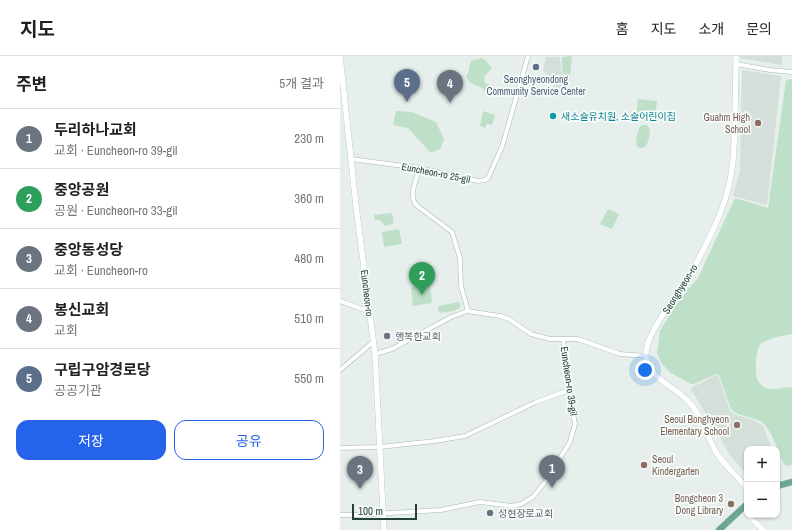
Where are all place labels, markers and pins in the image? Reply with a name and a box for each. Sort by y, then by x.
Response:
marker: Seonghyeondong Community Service Center [531,62,541,72]
pin: 5 [394,69,420,102]
pin: 4 [437,70,463,103]
place label: Seonghyeondong Community Service Center [487,73,586,98]
place label: 새소슬유치원, 소슬어린이집 [561,110,676,123]
marker: 새소슬유치원, 소슬어린이집 [548,111,558,121]
place label: Guahm High School [704,111,750,136]
marker: Guahm High School [753,118,763,128]
pin: 2 [409,262,435,295]
place label: 행복한교회 [395,330,441,343]
marker: 행복한교회 [382,331,392,341]
place label: Seoul Bonghyeon Elementary School [660,413,729,438]
marker: Seoul Bonghyeon Elementary School [732,420,742,430]
place label: Seoul Kindergarten [652,453,699,478]
pin: 1 [539,455,565,488]
pin: 3 [347,456,373,489]
marker: Seoul Kindergarten [639,460,649,470]
place label: Bongcheon 3 Dong Library [675,492,724,517]
marker: Bongcheon 3 Dong Library [726,499,736,509]
place label: 성현장로교회 [498,507,553,520]
marker: 성현장로교회 [485,508,495,518]

